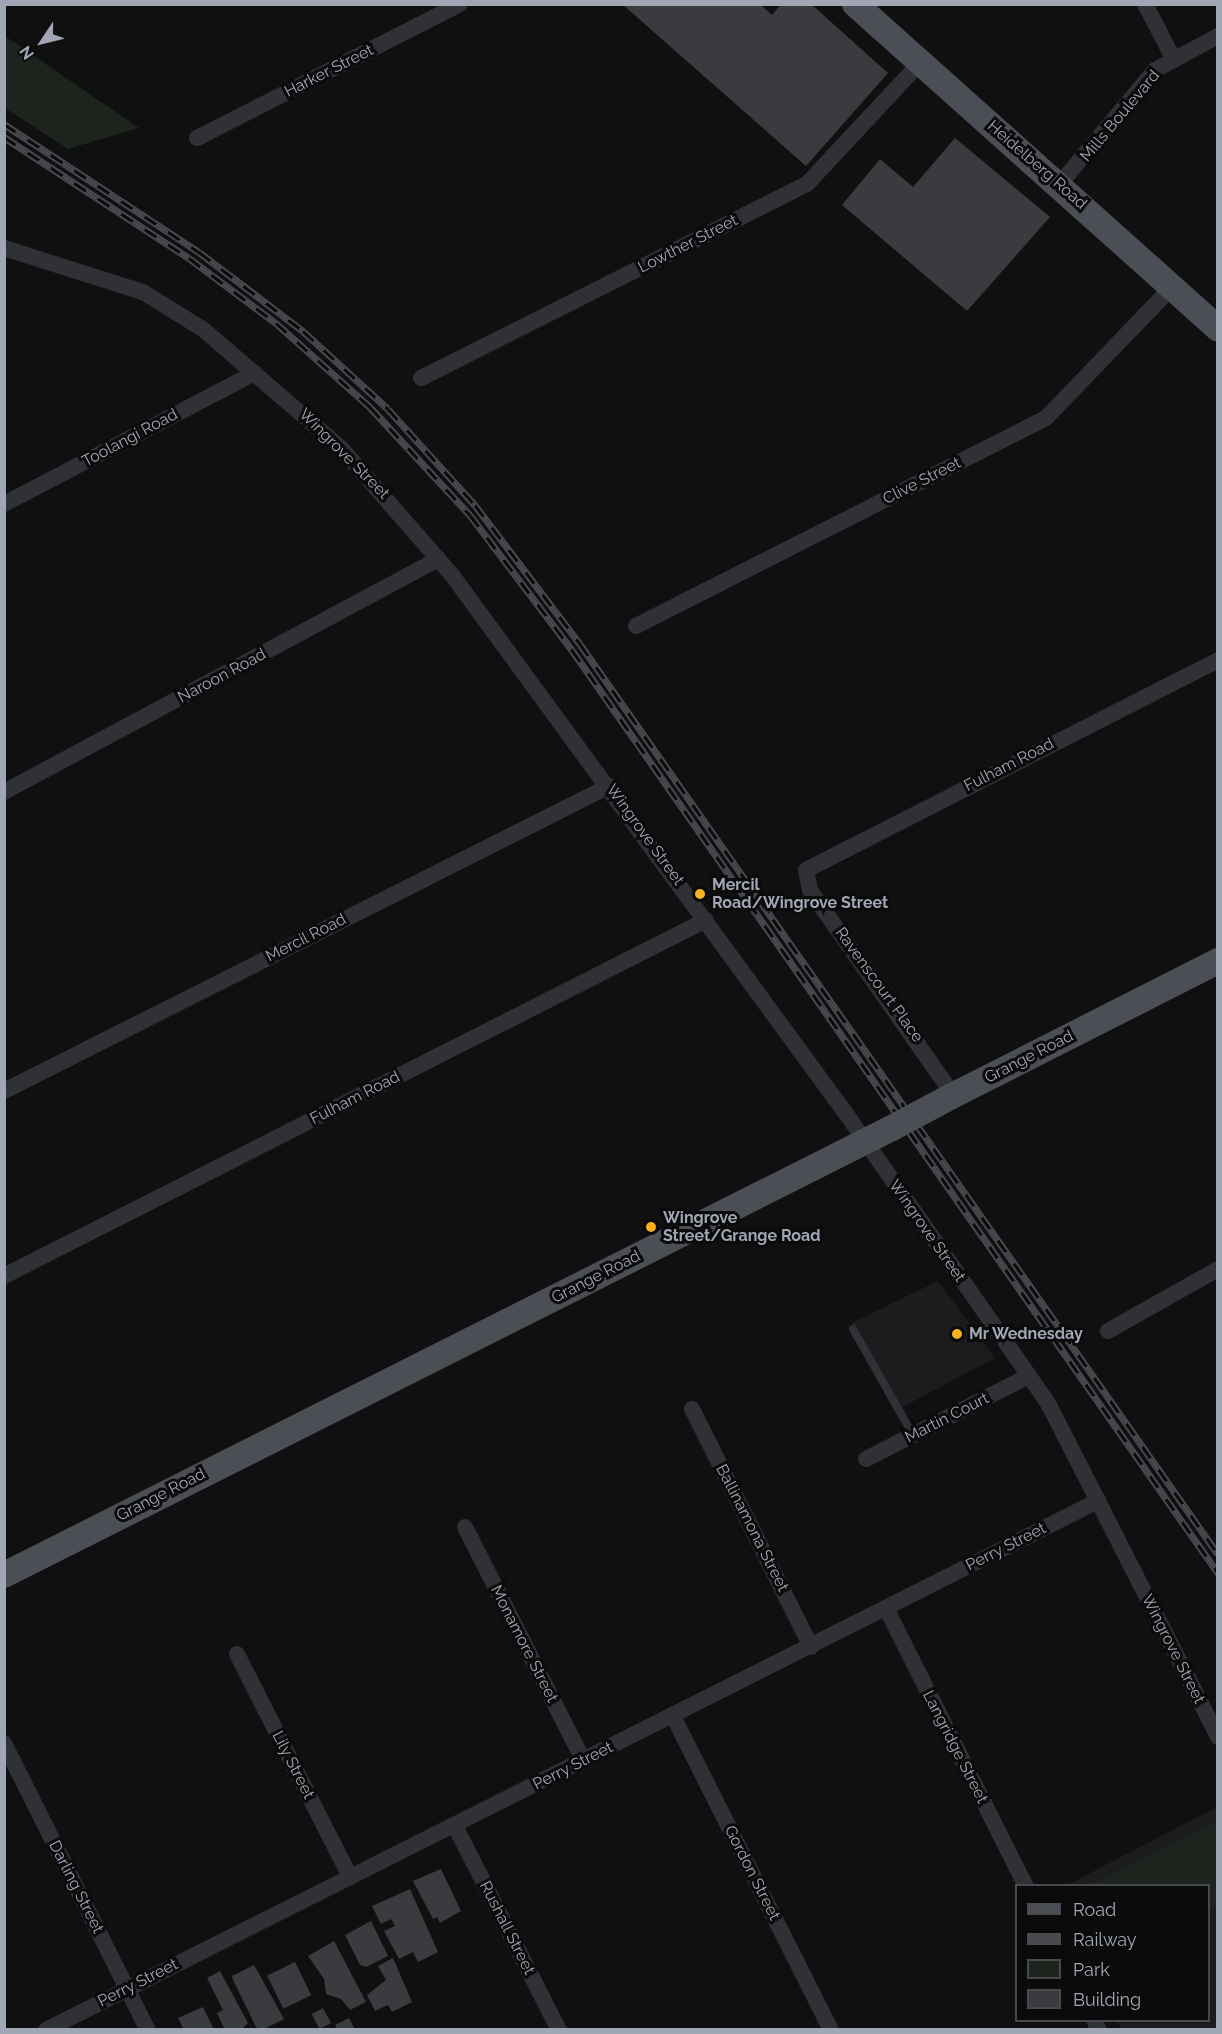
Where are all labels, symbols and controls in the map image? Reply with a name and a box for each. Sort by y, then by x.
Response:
north arrow [12,12,72,72]
street label: Harker Street [281,40,377,102]
text: N [16,42,38,63]
street label: Mills Boulevard [1076,66,1164,166]
street label: Heidelberg Road [983,117,1091,213]
street label: Lowther Street [635,211,741,277]
street label: Toolangi Road [79,405,181,471]
street label: Wingrove Street [295,405,393,503]
street label: Clive Street [880,453,964,509]
street label: Naroon Road [175,645,269,707]
street label: Fulham Road [961,734,1057,796]
street label: Wingrove Street [602,781,688,889]
place label: Mercil Road/Wingrove Street [712,875,888,913]
marker: Mercil Road/Wingrove Street [693,887,707,901]
street label: Mercil Road [263,910,349,966]
street label: Ravenscourt Place [831,924,927,1046]
street label: Grange Road [982,1026,1076,1088]
street label: Fulham Road [307,1067,403,1129]
street label: Wingrove Street [885,1176,969,1286]
place label: Wingrove Street/Grange Road [663,1208,820,1246]
marker: Wingrove Street/Grange Road [644,1220,658,1234]
street label: Grange Road [549,1246,643,1308]
place label: Mr Wednesday [969,1324,1084,1344]
marker: Mr Wednesday [950,1327,964,1341]
street label: Martin Court [902,1389,992,1447]
street label: Ballinamona Street [712,1461,792,1595]
street label: Grange Road [114,1464,208,1526]
street label: Perry Street [963,1519,1049,1575]
street label: Monamore Street [486,1582,562,1706]
street label: Wingrove Street [1137,1591,1209,1707]
street label: Langridge Street [918,1687,992,1807]
street label: Lily Street [268,1728,318,1802]
street label: Perry Street [530,1738,616,1794]
street label: Gordon Street [720,1822,784,1924]
street label: Darling Street [44,1838,108,1936]
street label: Rushall Street [475,1878,539,1978]
legend [1015,1884,1210,2022]
text: Road [1073,1899,1116,1920]
text: Railway [1073,1929,1137,1950]
street label: Perry Street [95,1955,181,2011]
text: Park [1073,1959,1110,1980]
text: Building [1073,1989,1141,2010]

